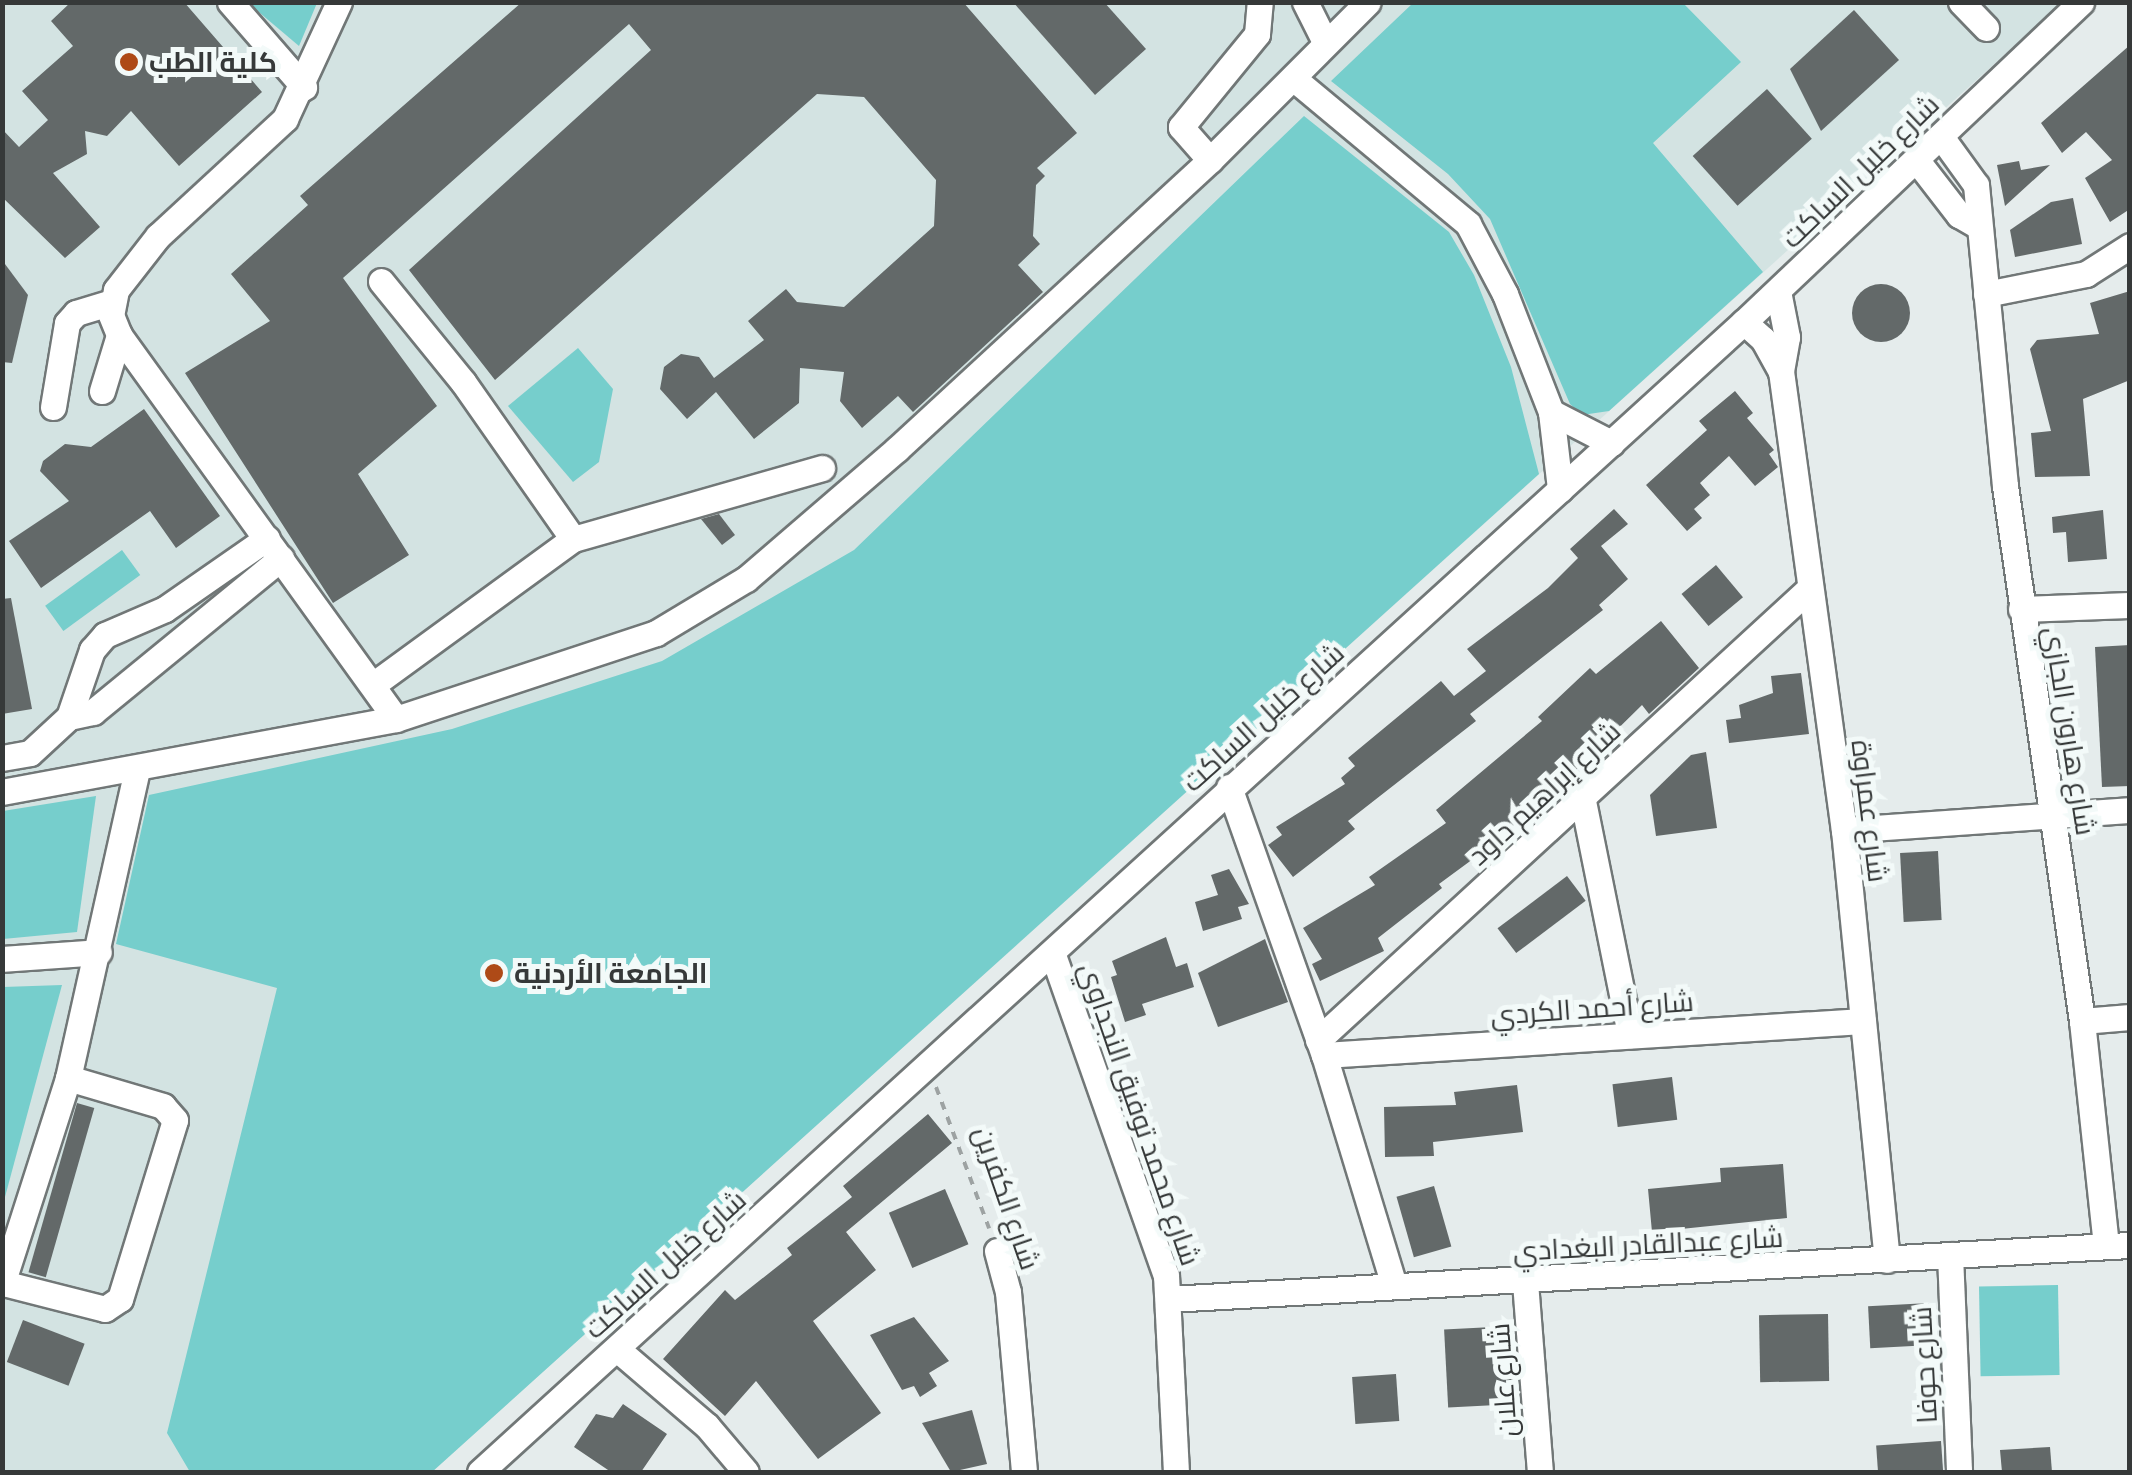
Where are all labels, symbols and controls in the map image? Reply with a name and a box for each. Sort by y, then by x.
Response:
place label: كلية الطب [149,45,277,79]
marker: كلية الطب [118,51,140,73]
street label: شارع خليل الساكت [1774,87,1946,255]
street label: شارع هارون الجازي [2037,624,2103,838]
street label: شارع خليل الساكت [1175,636,1351,798]
street label: شارع إبراهيم داود [1461,714,1627,872]
street label: شارع عمراوة [1845,738,1895,884]
place label: الجامعة الأردنية [514,956,708,990]
street label: شارع محمد توفيق النجداوي [1072,958,1208,1270]
marker: الجامعة الأردنية [483,962,505,984]
street label: شارع أحمد الكردي [1489,984,1695,1032]
street label: شارع الكفرين [967,1122,1047,1274]
street label: شارع خليل الساكت [577,1183,753,1345]
street label: شارع عبدالقادر البغدادي [1512,1220,1784,1268]
street label: شارع حوفا [1904,1306,1944,1424]
street label: شارع علان [1482,1322,1524,1438]

